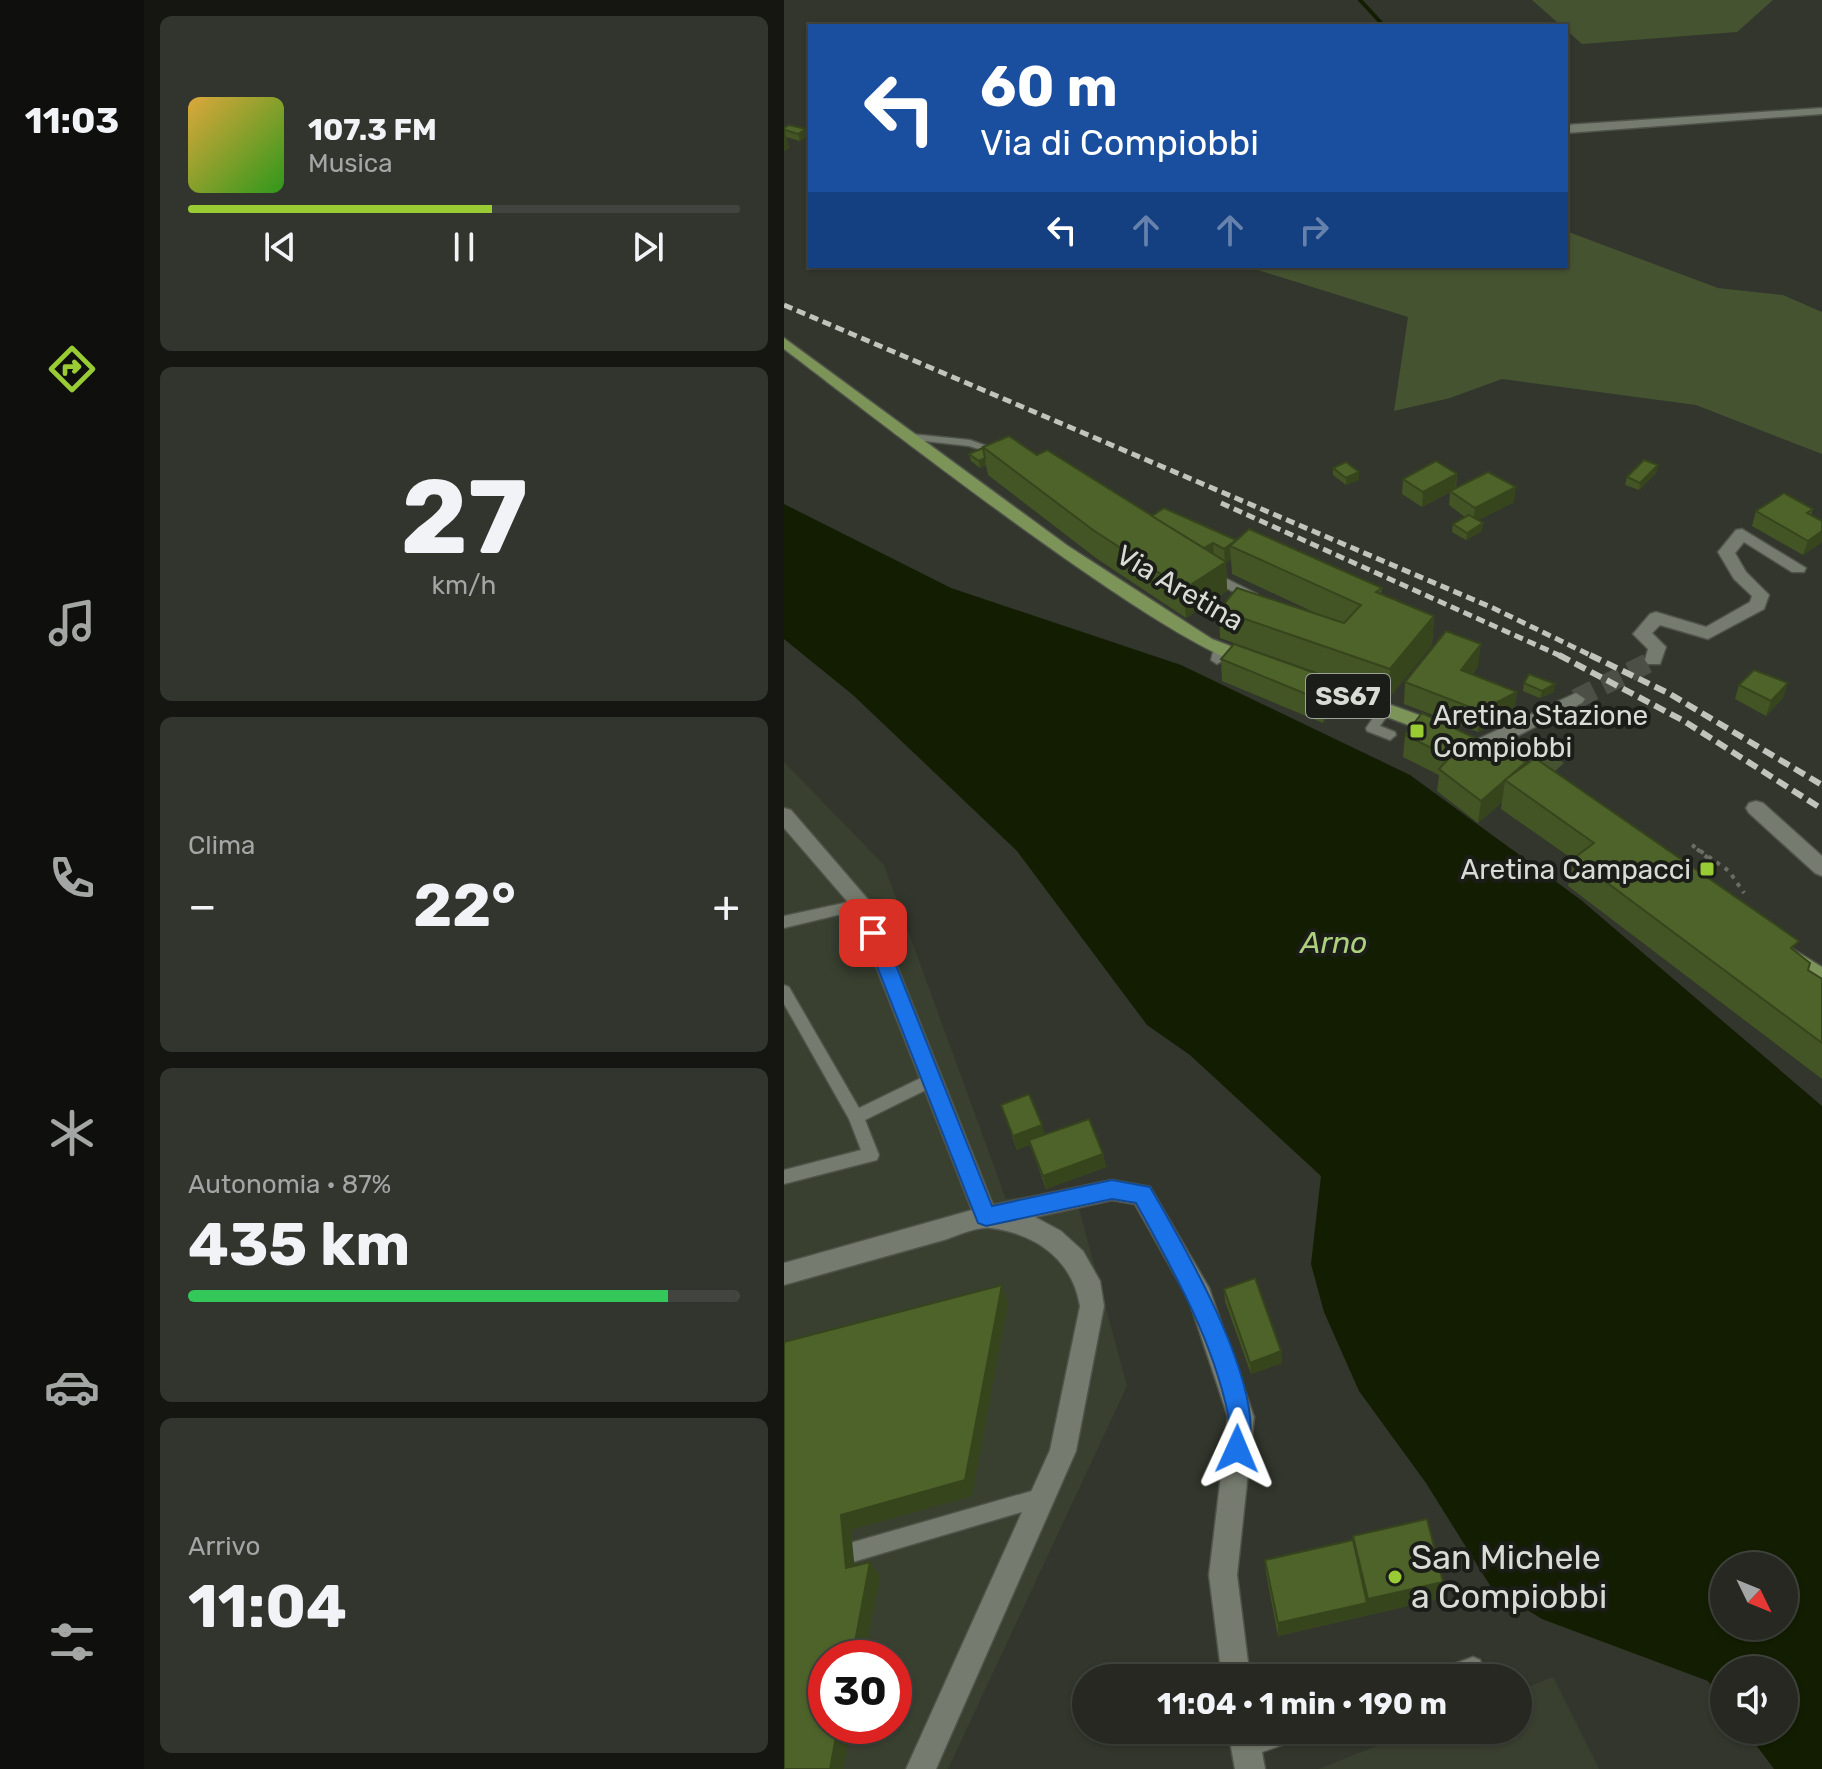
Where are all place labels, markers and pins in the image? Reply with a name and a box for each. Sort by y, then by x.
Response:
place label: Aretina Stazione Compiobbi [1433,699,1648,764]
marker: Aretina Stazione Compiobbi [1408,722,1426,740]
place label: Aretina Campacci [1460,853,1691,886]
marker: Aretina Campacci [1698,860,1716,878]
pin [839,899,907,967]
place label: San Michele a Compiobbi [1411,1537,1607,1617]
marker: San Michele a Compiobbi [1386,1568,1404,1586]

